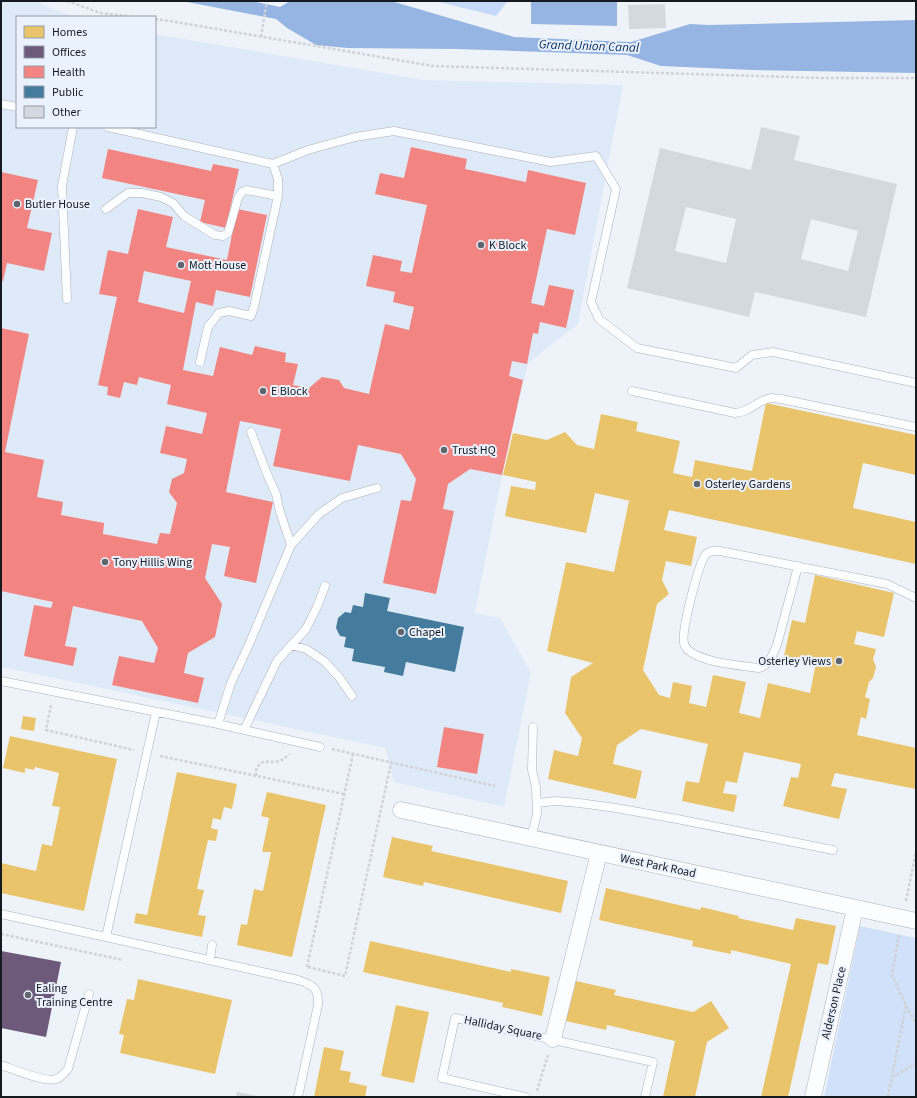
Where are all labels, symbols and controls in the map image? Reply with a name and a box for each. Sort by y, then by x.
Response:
legend [16,16,156,128]
text: Homes [52,24,87,41]
water label: Grand Union Canal [538,35,640,57]
text: Offices [52,44,86,61]
text: Health [52,64,85,81]
text: Public [52,84,84,101]
text: Other [52,104,82,121]
place label: Butler House [25,196,90,213]
marker: Butler House [12,199,22,209]
place label: K Block [489,237,526,254]
marker: K Block [476,240,486,250]
place label: Mott House [189,257,246,274]
marker: Mott House [176,260,186,270]
place label: E Block [271,383,308,400]
marker: E Block [258,386,268,396]
place label: Trust HQ [452,442,496,459]
marker: Trust HQ [439,445,449,455]
place label: Osterley Gardens [705,476,791,493]
marker: Osterley Gardens [692,479,702,489]
place label: Tony Hillis Wing [113,554,192,571]
marker: Tony Hillis Wing [100,557,110,567]
place label: Chapel [409,624,444,641]
marker: Chapel [396,627,406,637]
place label: Osterley Views [758,653,831,670]
marker: Osterley Views [834,656,844,666]
street label: West Park Road [618,850,698,882]
street label: Alderson Place [817,965,851,1041]
place label: Ealing Training Centre [36,980,113,1011]
marker: Ealing Training Centre [23,990,33,1000]
street label: Halliday Square [462,1011,544,1045]

